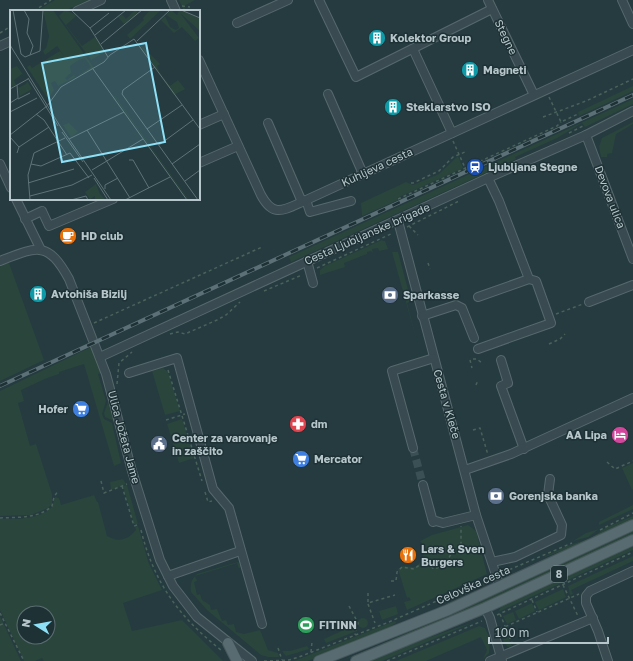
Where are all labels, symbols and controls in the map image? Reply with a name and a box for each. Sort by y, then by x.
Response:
inset map [10,10,200,200]
street label: Stegne [492,17,521,56]
building icon: Kolektor Group [367,28,387,48]
place label: Kolektor Group [390,31,471,44]
building icon: Magneti [460,60,480,80]
place label: Magneti [483,63,526,76]
building icon: Steklarstvo ISO [383,97,403,117]
place label: Steklarstvo ISO [406,100,491,113]
street label: Kuhljeva cesta [339,144,414,189]
station icon: Ljubljana Stegne [465,157,485,177]
place label: Ljubljana Stegne [488,160,578,173]
street label: Devova ulica [593,164,628,230]
street label: Cesta Ljubljanske brigade [302,200,432,267]
cafe icon: HD club [58,226,78,246]
place label: HD club [81,229,124,242]
building icon: Avtohiša Bizilj [28,284,48,304]
bank icon: Sparkasse [380,285,400,305]
place label: Avtohiša Bizilj [51,287,127,300]
place label: Sparkasse [403,288,460,301]
street label: Cesta v Kleče [431,368,464,440]
street label: Ulica Jožeta Jame [106,389,143,485]
supermarket icon: Hofer [71,399,91,419]
place label: Hofer [38,402,69,415]
pharmacy icon: dm [288,414,308,434]
place label: dm [311,417,328,430]
hotel icon: AA Lipa [610,425,630,445]
place label: AA Lipa [566,428,607,441]
place label: Center za varovanje in zaščito [172,431,278,457]
public building icon: Center za varovanje in zaščito [149,434,169,454]
supermarket icon: Mercator [291,449,311,469]
place label: Mercator [314,452,363,465]
bank icon: Gorenjska banka [486,486,506,506]
place label: Gorenjska banka [509,489,598,502]
place label: Lars & Sven Burgers [421,542,485,568]
restaurant icon: Lars & Sven Burgers [398,545,418,565]
street label: Celovška cesta [434,562,512,607]
road number: 8 [551,566,567,582]
north arrow [16,605,56,645]
sports icon: FITINN [296,615,316,635]
text: N [19,618,33,628]
place label: FITINN [319,618,357,631]
scale bar [489,619,608,645]
text: 100 m [495,625,529,640]

